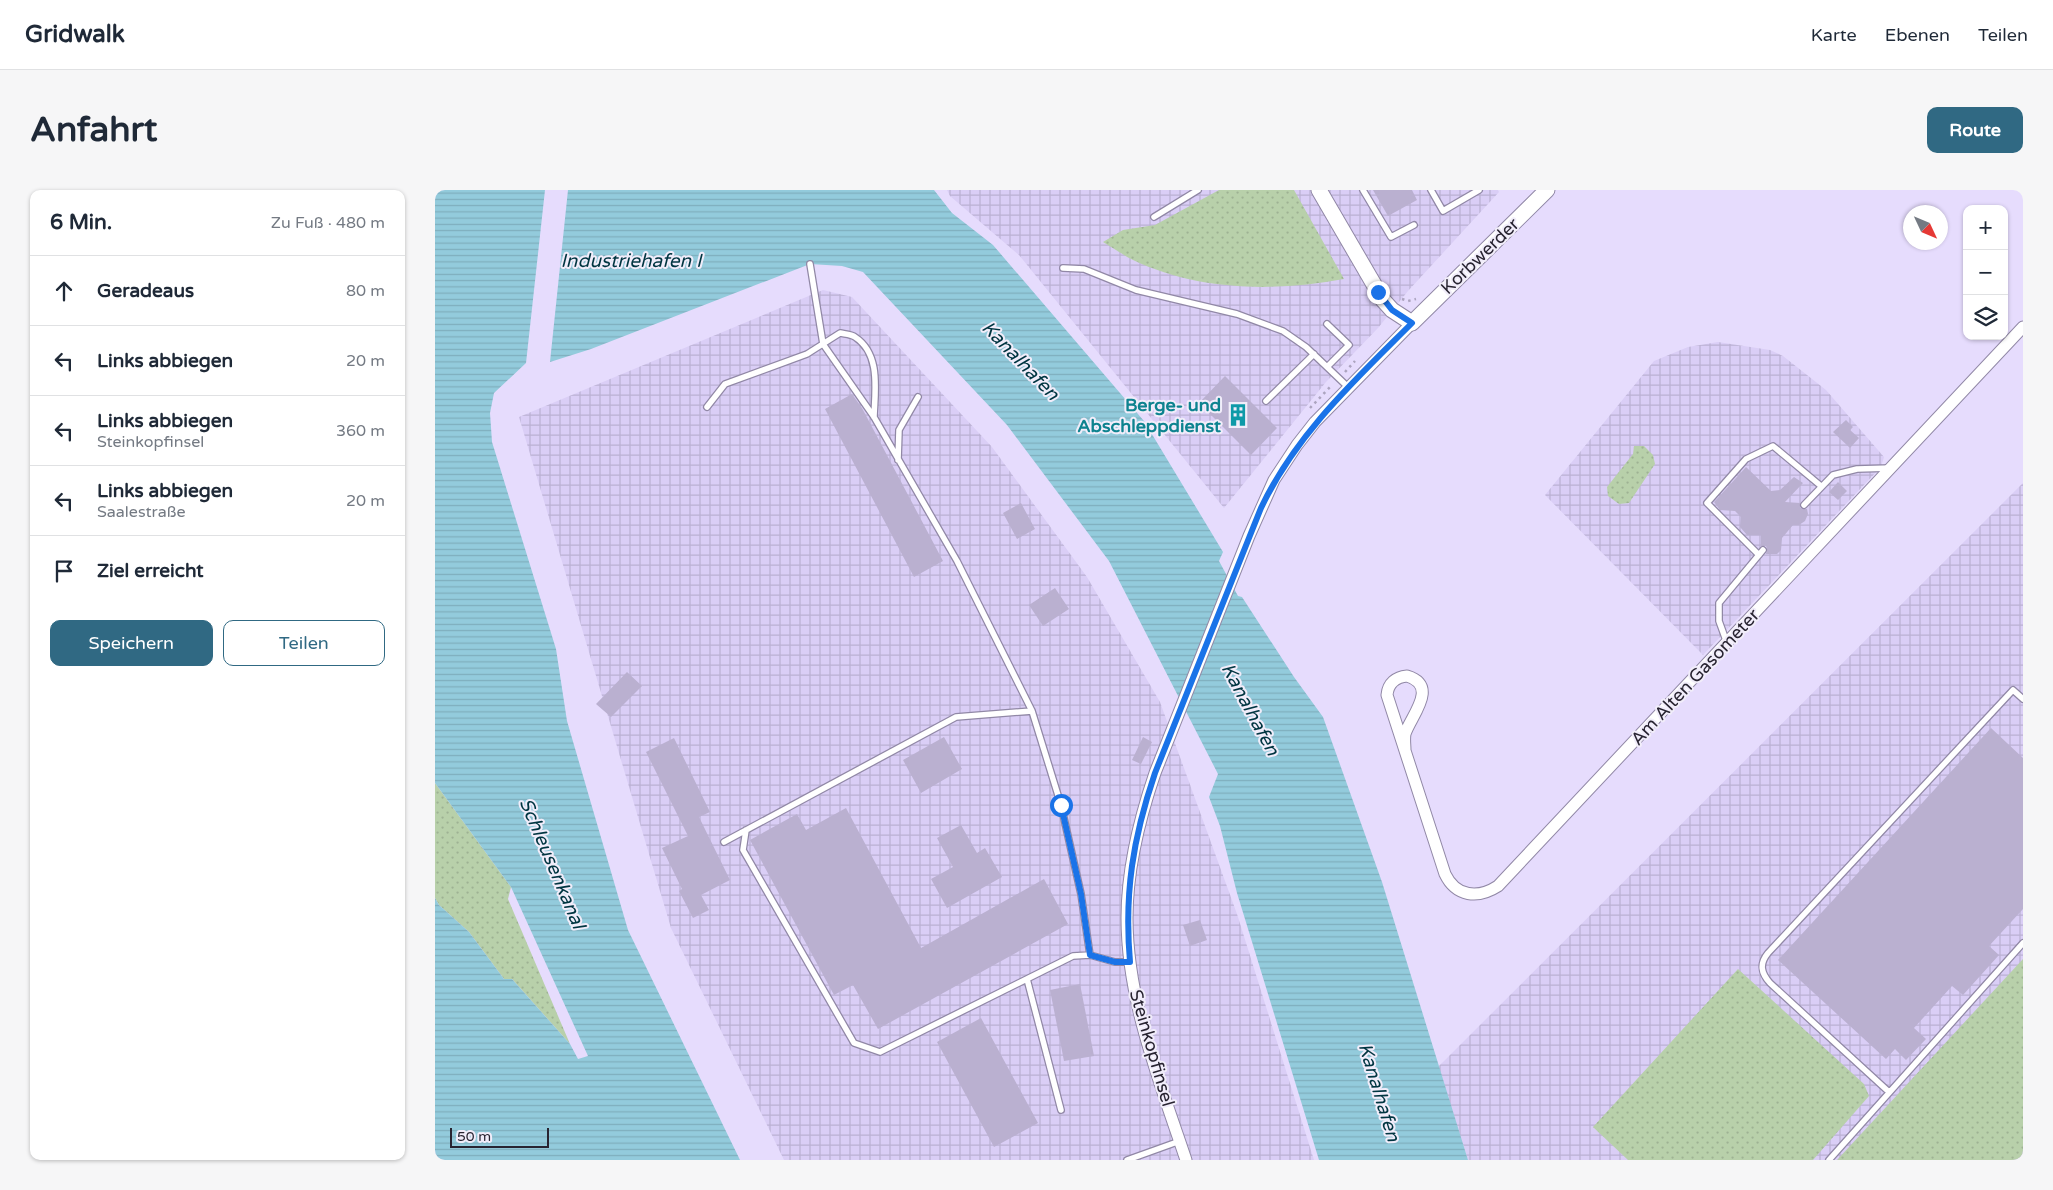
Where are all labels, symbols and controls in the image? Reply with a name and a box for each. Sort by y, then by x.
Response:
text: Gridwalk [25,20,125,49]
text: Karte [1811,24,1857,46]
text: Ebenen [1885,24,1950,46]
text: Teilen [1978,24,2028,46]
button: Route [1927,107,2023,153]
text: Anfahrt [30,109,157,151]
north arrow [1903,205,1948,250]
map controls [1963,205,2008,340]
button: + [1963,205,2008,250]
text: 6 Min. [50,210,112,235]
text: Zu Fuß · 480 m [271,213,385,233]
street label: Korbwerder [1436,213,1524,299]
water label: Industriehafen I [561,250,703,272]
button: − [1963,250,2008,295]
icon: ahead [50,277,78,305]
text: Geradeaus [97,280,194,302]
text: 80 m [346,281,385,301]
route end [1367,281,1390,304]
button: layers [1963,295,2008,340]
water label: Kanalhafen [977,317,1064,405]
icon: left [50,347,78,375]
text: Links abbiegen [97,350,233,372]
text: 20 m [346,351,385,371]
place label: Berge- und Abschleppdienst [1077,394,1221,437]
building icon: Berge- und Abschleppdienst [1225,402,1251,428]
text: Links abbiegen [97,410,233,432]
icon: left [50,417,78,445]
text: 360 m [336,421,385,441]
text: Steinkopfinsel [97,432,204,452]
text: Links abbiegen [97,480,233,502]
icon: left [50,487,78,515]
text: 20 m [346,491,385,511]
text: Saalestraße [97,502,186,522]
icon: arrive [50,557,78,585]
text: Ziel erreicht [97,560,204,582]
street label: Am Alten Gasometer [1626,604,1764,750]
button: Speichern [50,620,213,666]
button: Teilen [223,620,385,666]
water label: Kanalhafen [1217,660,1284,760]
route start [1050,794,1073,817]
water label: Schleusenkanal [515,795,590,934]
street label: Steinkopfinsel [1125,987,1179,1109]
water label: Kanalhafen [1354,1041,1405,1144]
scale bar [450,1125,549,1148]
text: 50 m [457,1128,491,1145]

